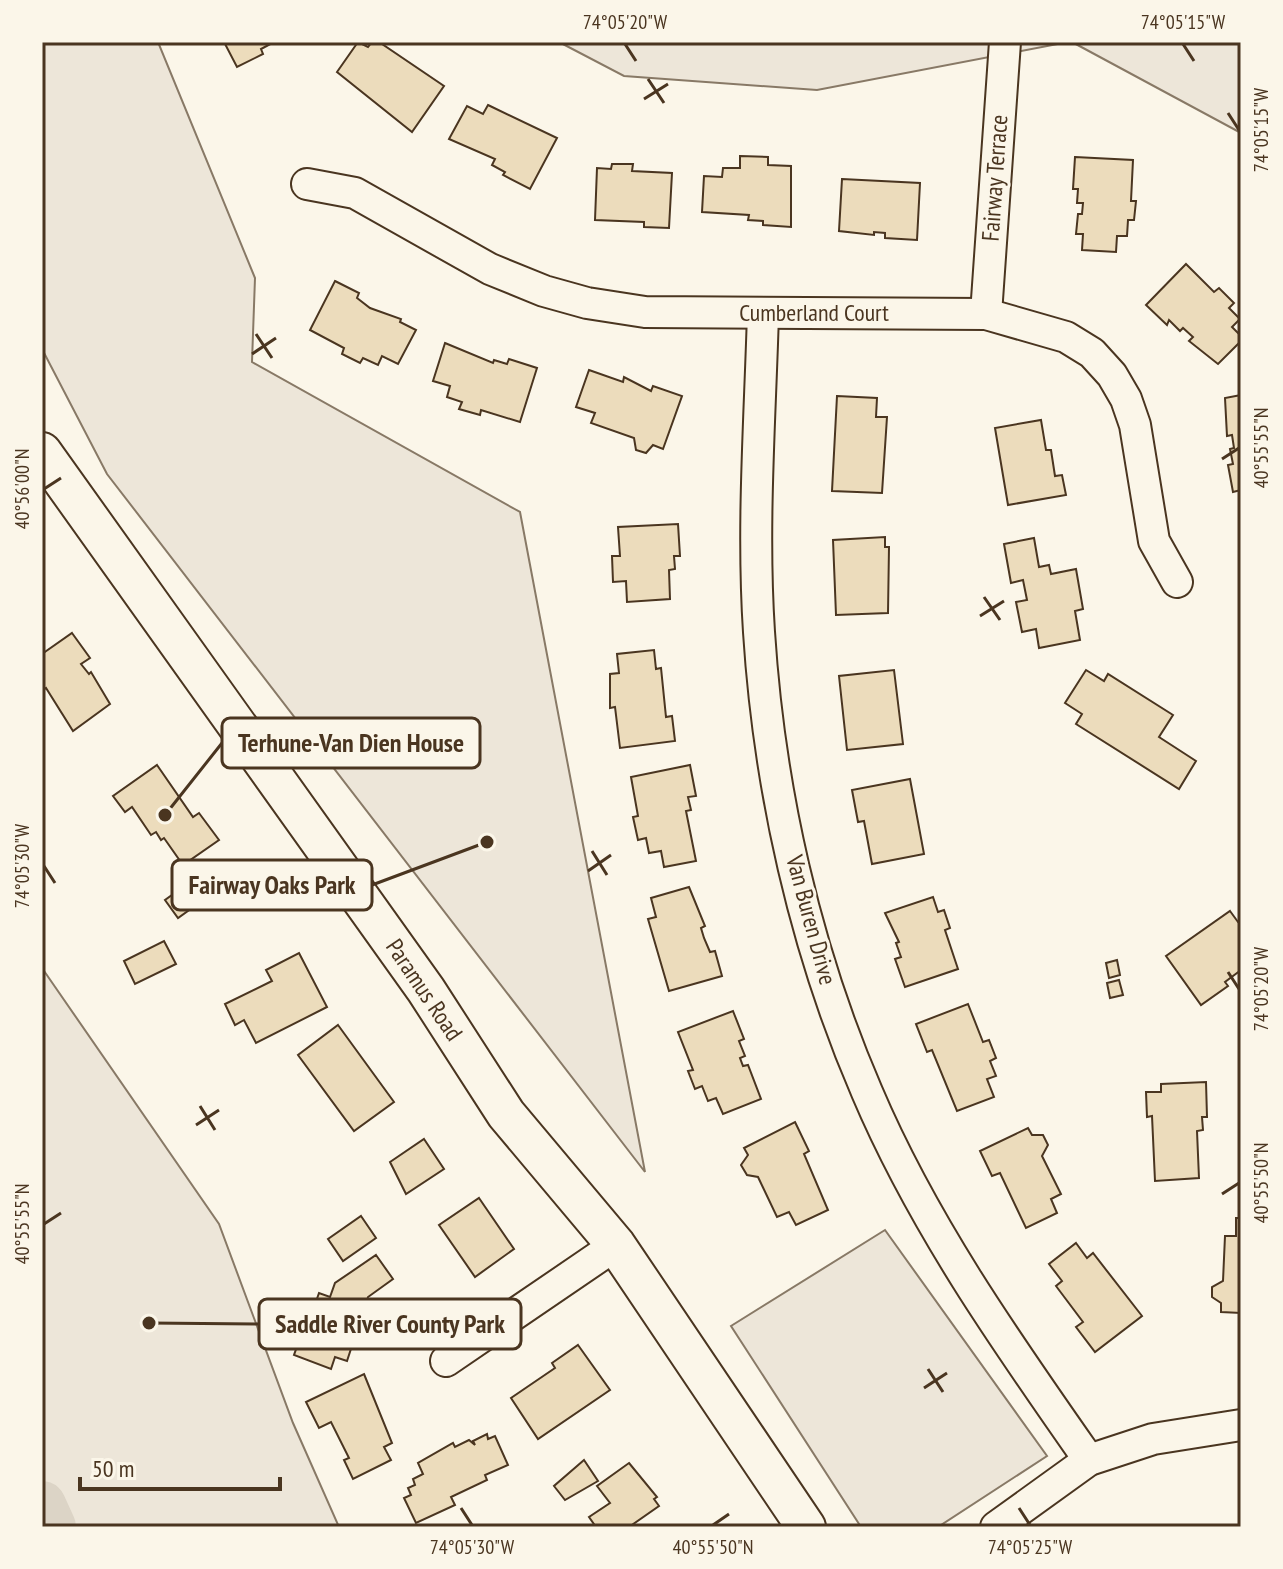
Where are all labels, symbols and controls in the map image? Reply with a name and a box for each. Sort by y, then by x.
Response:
text: 74°05'20"W [583,9,668,35]
text: 74°05'15"W [1141,9,1226,35]
text: 74°05'15"W [1248,87,1274,172]
street label: Fairway Terrace [975,114,1014,242]
street label: Cumberland Court [739,297,889,328]
text: 40°55'55"N [1248,408,1274,488]
text: 40°56'00"N [9,449,35,529]
callout: Terhune-Van Dien House [222,718,480,768]
text: Terhune-Van Dien House [238,726,464,759]
text: 74°05'30"W [9,823,35,908]
street label: Van Buren Drive [779,851,844,988]
callout: Fairway Oaks Park [172,860,372,910]
text: Fairway Oaks Park [188,868,356,901]
street label: Paramus Road [379,933,470,1047]
text: 74°05'20"W [1248,946,1274,1031]
text: 40°55'50"N [1248,1143,1274,1223]
text: 40°55'55"N [9,1184,35,1264]
callout: Saddle River County Park [259,1299,521,1349]
text: Saddle River County Park [275,1307,505,1340]
scale bar [80,1441,280,1491]
text: 50 m [92,1453,134,1484]
text: 74°05'30"W [430,1534,515,1560]
text: 40°55'50"N [673,1534,753,1560]
text: 74°05'25"W [988,1534,1073,1560]

